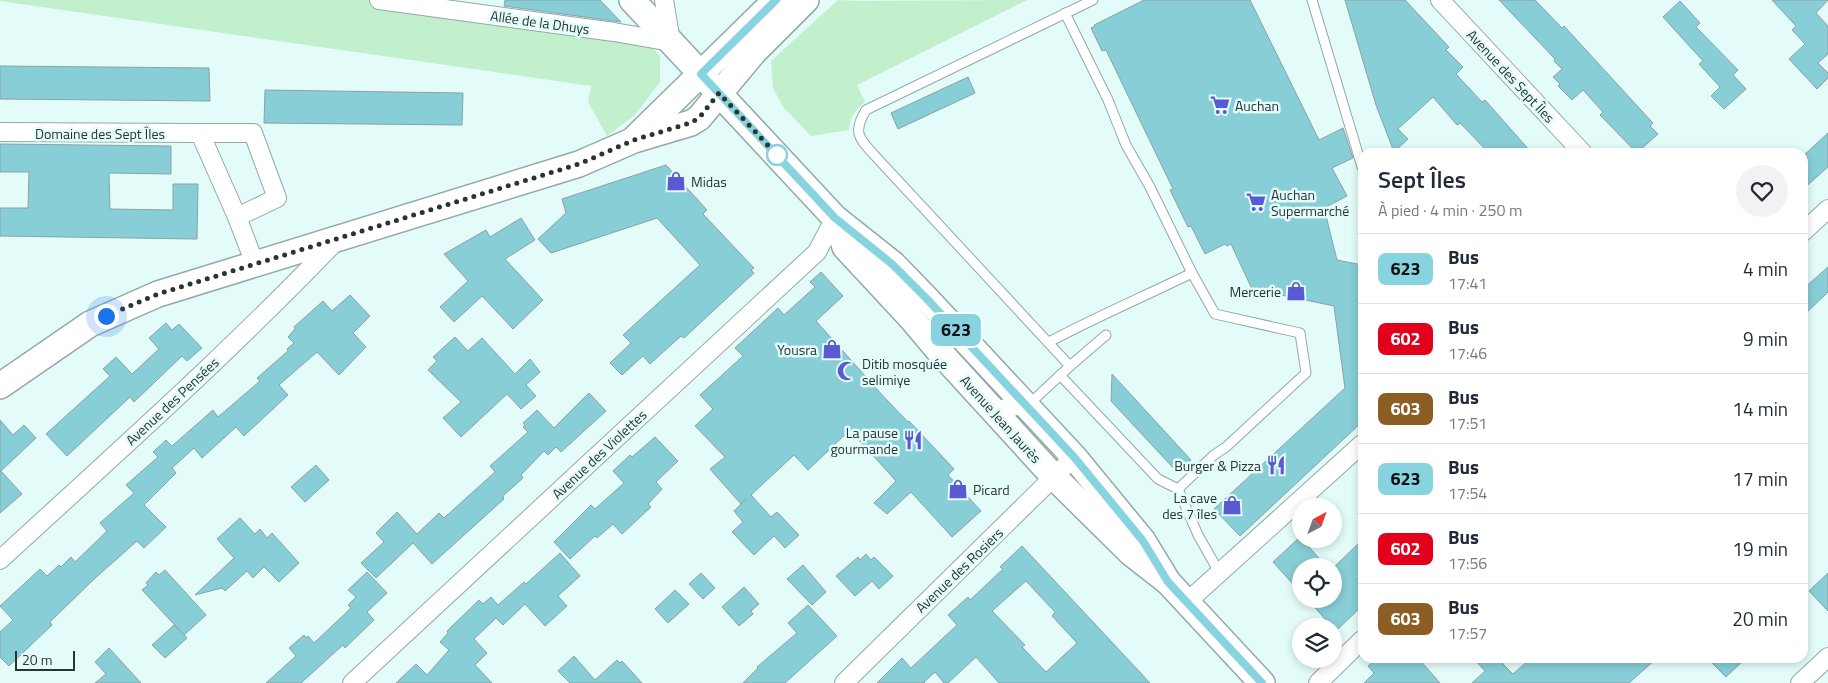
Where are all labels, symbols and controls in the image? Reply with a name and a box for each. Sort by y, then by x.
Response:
street label: Allée de la Dhuys [489,5,591,39]
street label: Avenue des Sept Îles [1462,25,1560,127]
supermarket icon: Auchan [1209,94,1231,116]
place label: Auchan [1235,95,1279,116]
street label: Domaine des Sept Îles [35,123,165,144]
unlabelled marker [766,144,788,166]
text: Sept Îles [1378,161,1466,197]
button: heart [1736,165,1788,217]
shop icon: Midas [665,170,687,192]
place label: Midas [691,171,727,192]
place label: Auchan Supermarché [1271,184,1349,221]
supermarket icon: Auchan Supermarché [1245,191,1267,213]
text: À pied · 4 min · 250 m [1378,198,1522,222]
text: Bus [1448,242,1479,271]
text: 4 min [1743,254,1788,283]
text: 623 [1390,255,1421,282]
text: 17:41 [1448,271,1487,295]
shop icon: Mercerie [1285,280,1307,302]
place label: Mercerie [1229,281,1281,302]
your location [94,304,119,329]
text: Bus [1448,312,1479,341]
line badge: 623 [927,314,985,346]
text: 623 [941,316,971,343]
text: 9 min [1743,324,1788,353]
text: 602 [1390,325,1421,352]
shop icon: Yousra [821,338,843,360]
place label: Yousra [777,339,817,360]
text: 17:46 [1448,341,1487,365]
street label: Avenue des Pensées [121,352,223,450]
place label: Ditib mosquée selimiye [862,353,947,390]
mosque icon: Ditib mosquée selimiye [836,360,858,382]
street label: Avenue Jean Jaurès [956,370,1046,468]
text: Bus [1448,382,1479,411]
text: 14 min [1732,394,1788,423]
text: 603 [1390,395,1421,422]
street label: Avenue des Violettes [547,404,651,504]
text: 17:51 [1448,411,1487,435]
place label: La pause gourmande [830,422,898,459]
restaurant icon: La pause gourmande [902,429,924,451]
text: Bus [1448,452,1479,481]
restaurant icon: Burger & Pizza [1265,454,1287,476]
place label: Burger & Pizza [1174,455,1261,476]
text: 17 min [1732,464,1788,493]
text: 623 [1390,465,1421,492]
shop icon: Picard [947,478,969,500]
place label: Picard [973,479,1010,500]
text: 17:54 [1448,481,1487,505]
place label: La cave des 7 îles [1162,487,1217,524]
shop icon: La cave des 7 îles [1221,494,1243,516]
north arrow [1292,498,1342,548]
map controls [1292,498,1342,668]
text: Bus [1448,522,1479,551]
street label: Avenue des Rosiers [910,523,1008,617]
text: 19 min [1732,534,1788,563]
text: 602 [1390,535,1421,562]
text: 17:56 [1448,551,1487,575]
button: locate [1292,558,1342,608]
text: Bus [1448,592,1479,621]
text: 20 min [1732,604,1788,633]
text: 603 [1390,605,1421,632]
button: layers [1292,618,1342,668]
text: 17:57 [1448,621,1487,645]
scale bar [15,648,75,671]
text: 20 m [22,649,52,670]

